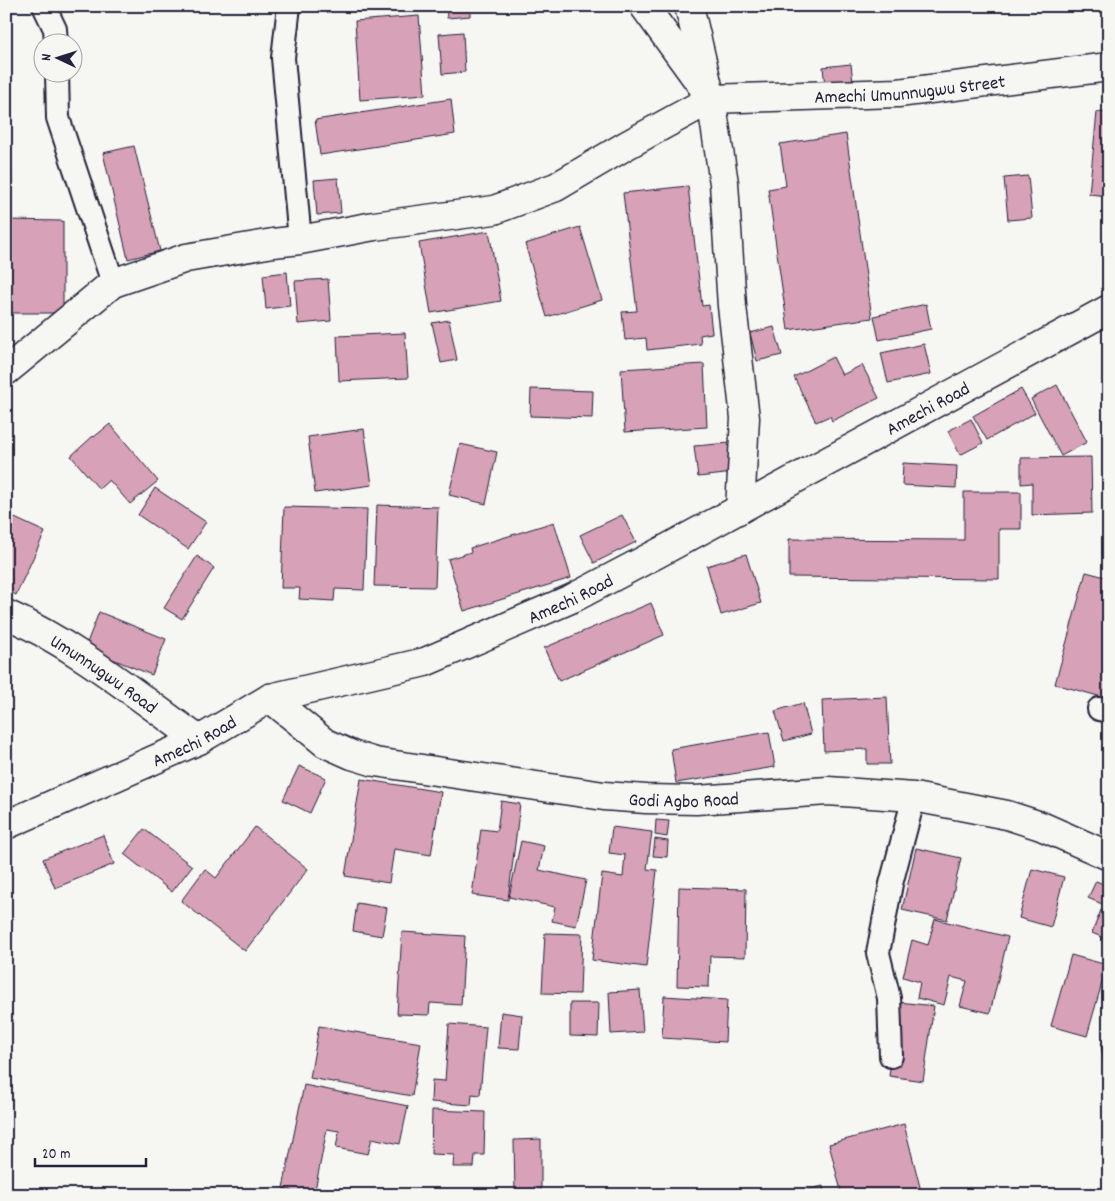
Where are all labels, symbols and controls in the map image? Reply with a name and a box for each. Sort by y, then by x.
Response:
north arrow [32,32,82,82]
text: N [37,53,57,61]
street label: Amechi Umunnugwu Street [814,70,1007,113]
street label: Amechi Road [882,377,976,444]
street label: Amechi Road [524,569,619,633]
street label: Umunnugwu Road [44,629,162,722]
street label: Amechi Road [149,711,243,776]
street label: Godi Agbo Road [627,787,740,817]
scale bar [35,1136,146,1168]
text: 20 m [42,1144,70,1166]

